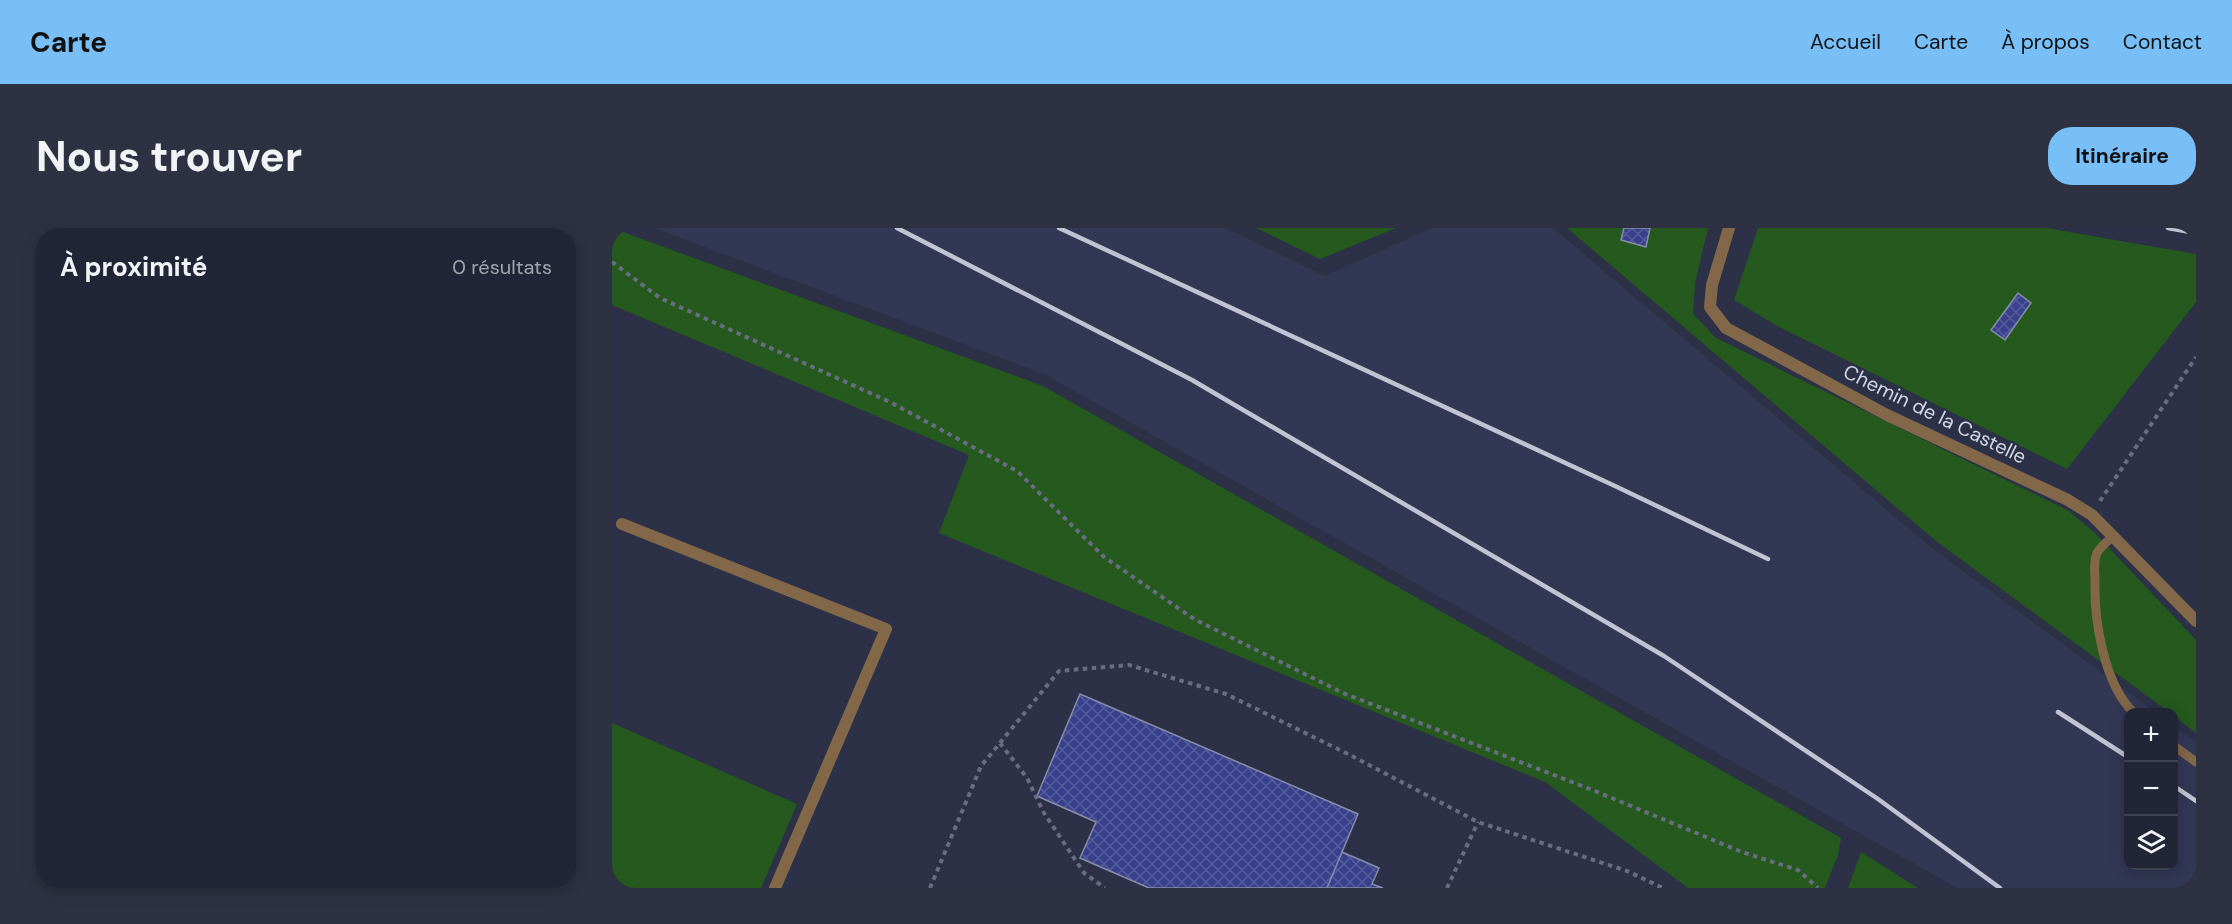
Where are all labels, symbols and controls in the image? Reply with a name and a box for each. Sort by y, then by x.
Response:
text: Carte [30,24,107,61]
text: Accueil [1810,28,1881,56]
text: Carte [1914,28,1968,56]
text: À propos [2001,28,2090,56]
text: Contact [2123,28,2202,56]
button: Itinéraire [2048,127,2196,185]
text: Nous trouver [36,129,302,184]
text: À proximité [60,250,207,284]
text: 0 résultats [452,254,552,280]
street label: Chemin de la Castelle [1839,358,2031,470]
map controls [2124,708,2178,870]
button: + [2124,708,2178,762]
button: − [2124,762,2178,816]
button: layers [2124,816,2178,870]

